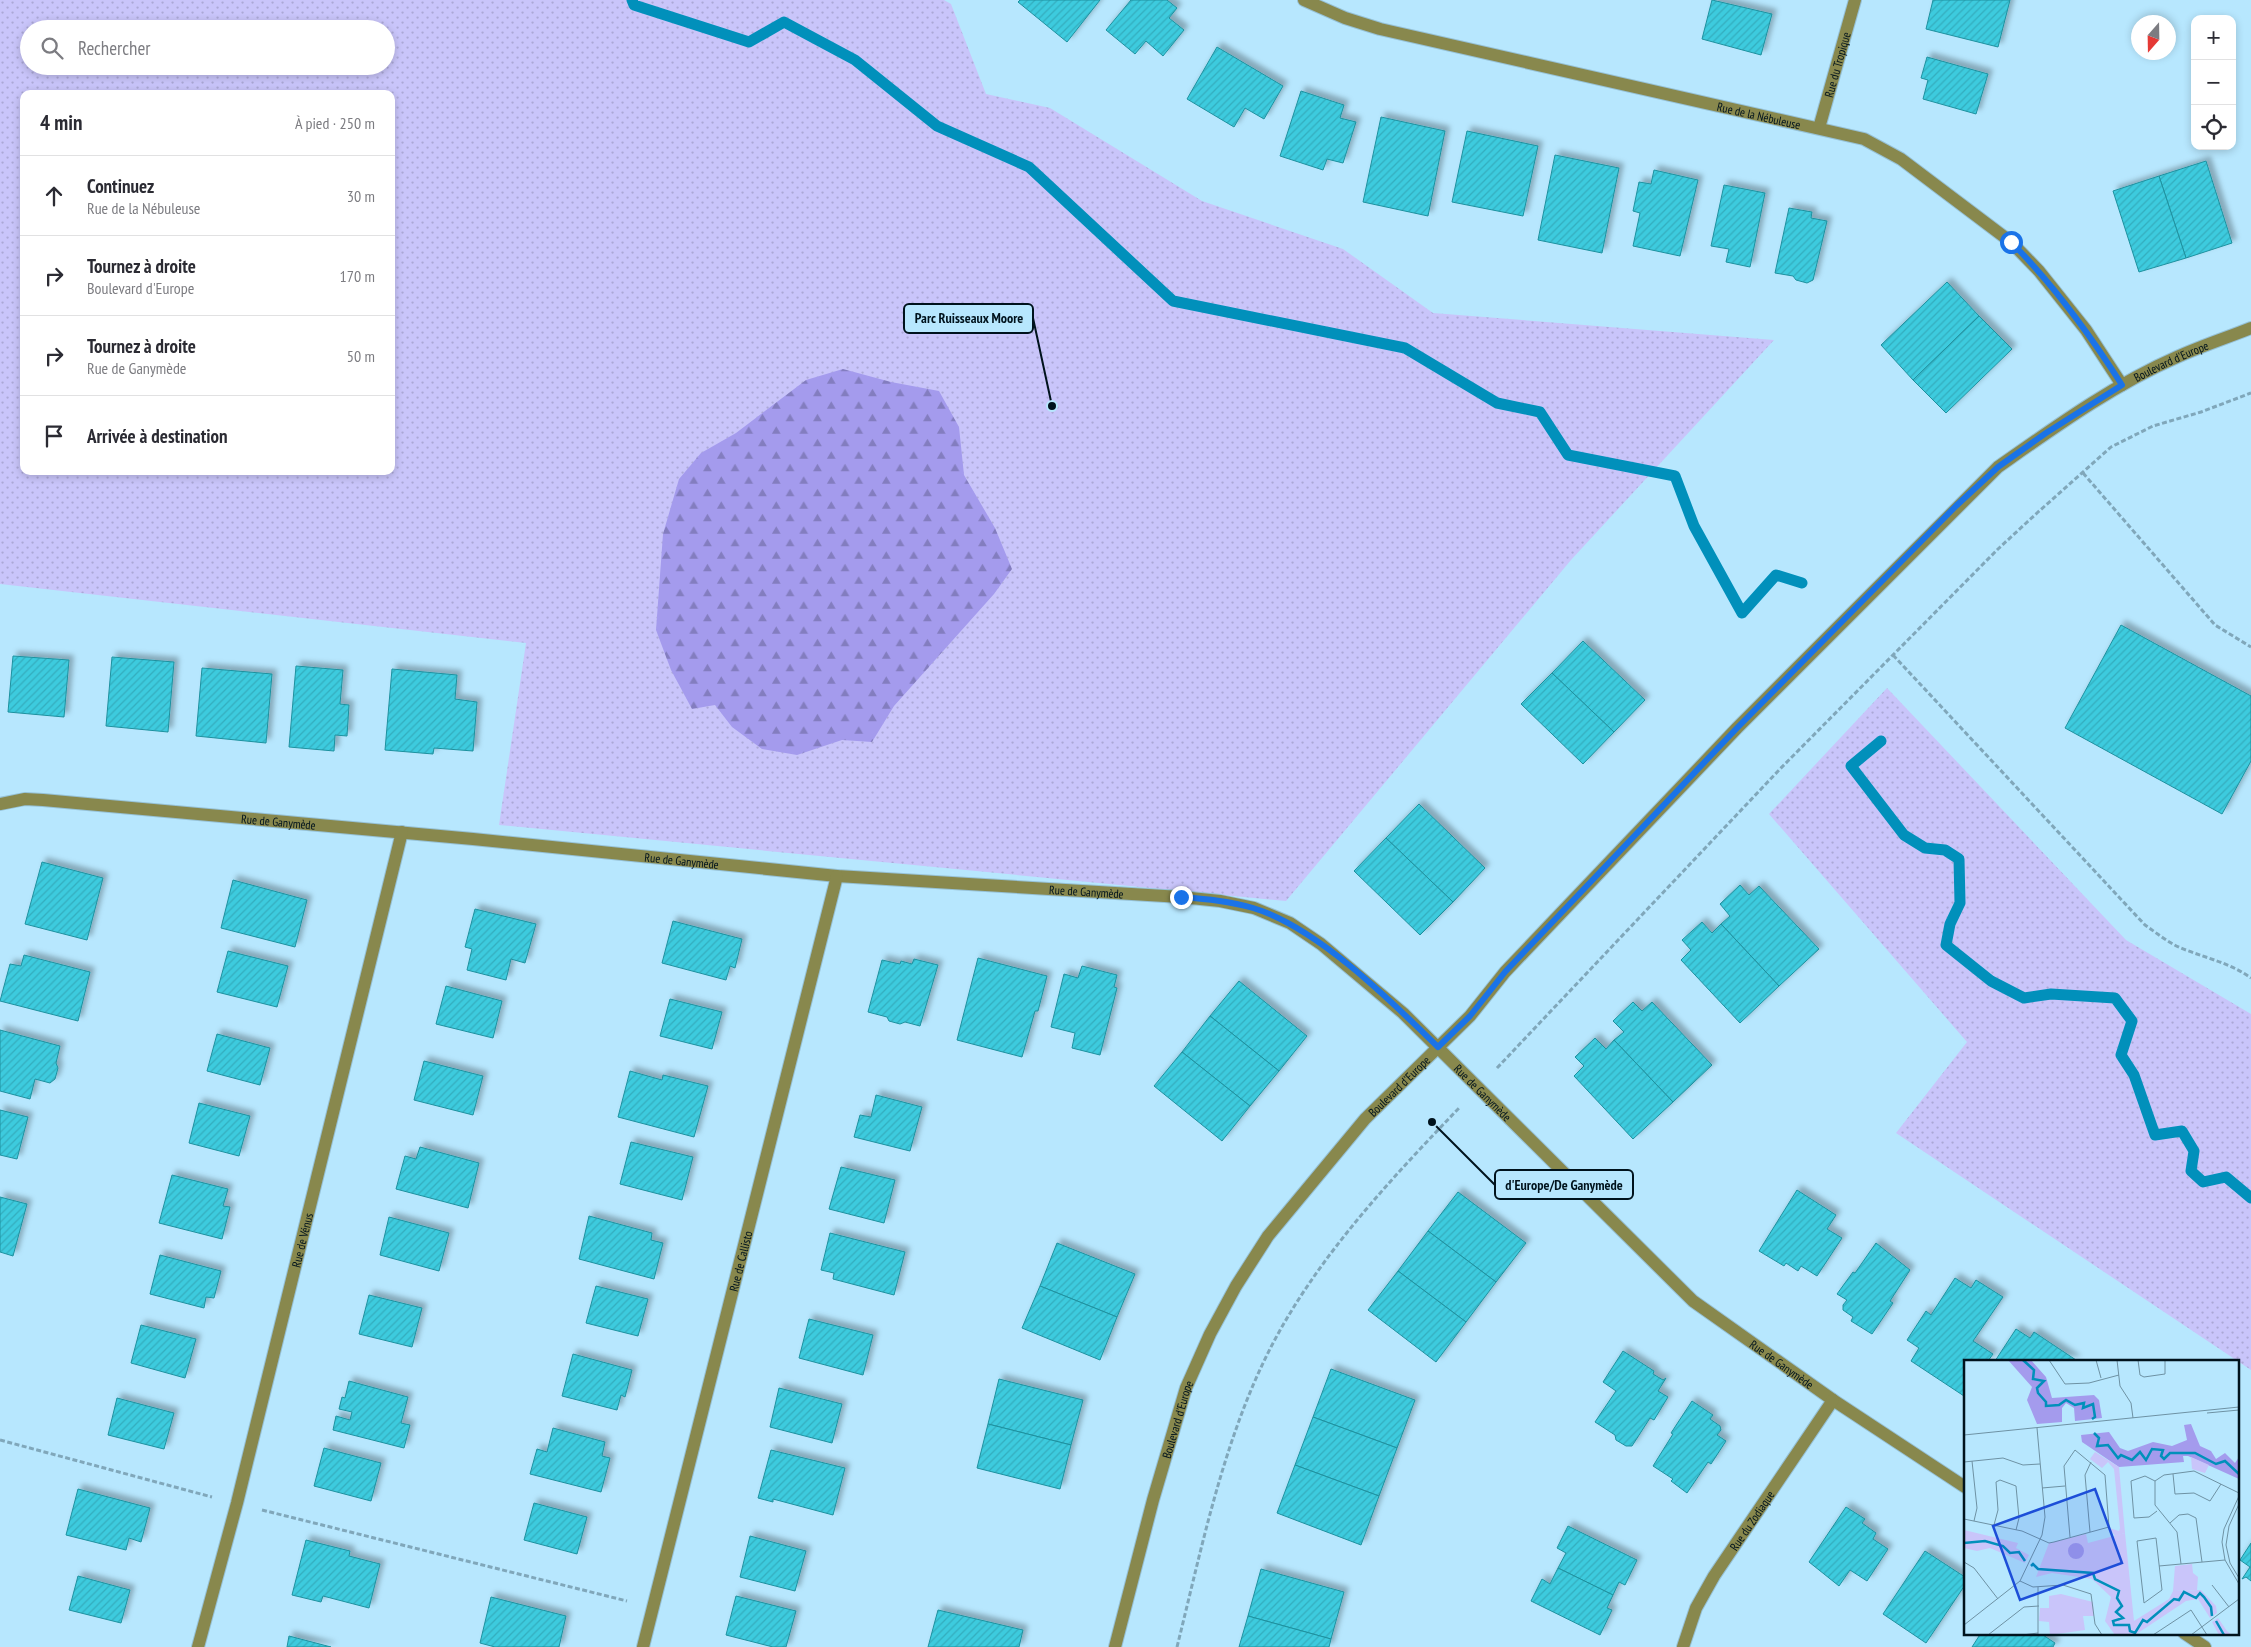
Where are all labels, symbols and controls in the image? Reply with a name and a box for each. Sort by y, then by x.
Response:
north arrow [2131,15,2176,60]
map controls [2191,15,2236,150]
button: + [2191,15,2236,60]
search box [20,20,395,75]
street label: Rue du Tropique [1821,30,1853,99]
icon: search [38,34,66,62]
text: Rechercher [78,36,150,60]
button: − [2191,60,2236,105]
street label: Rue de la Nébuleuse [1716,98,1802,132]
button: locate [2191,105,2236,150]
text: 4 min [40,109,82,136]
text: À pied · 250 m [295,113,375,133]
text: Continuez [87,174,154,198]
icon: ahead [40,182,68,210]
text: 30 m [347,186,375,206]
text: Rue de la Nébuleuse [87,198,200,218]
route start [2000,231,2023,254]
text: Tournez à droite [87,254,196,278]
icon: right [40,262,68,290]
text: 170 m [340,266,375,286]
text: Boulevard d'Europe [87,278,194,298]
callout: Parc Ruisseaux Moore [904,304,1033,333]
text: Parc Ruisseaux Moore [915,309,1023,327]
text: Tournez à droite [87,334,196,358]
street label: Boulevard d'Europe [2131,337,2210,385]
icon: right [40,342,68,370]
text: 50 m [347,346,375,366]
text: Rue de Ganymède [87,358,186,378]
icon: arrive [40,422,68,450]
text: Arrivée à destination [87,424,228,448]
street label: Rue de Ganymède [241,811,316,832]
street label: Rue de Ganymède [644,849,720,871]
street label: Rue de Ganymède [1049,881,1124,901]
route end [1170,886,1193,909]
street label: Boulevard d'Europe [1365,1052,1433,1119]
street label: Rue de Ganymède [1451,1061,1515,1124]
callout: d'Europe/De Ganymède [1495,1170,1633,1199]
text: d'Europe/De Ganymède [1505,1176,1623,1194]
street label: Rue de Vénus [288,1211,316,1269]
street label: Rue de Callisto [725,1229,755,1293]
street label: Rue de Ganymède [1747,1336,1817,1392]
inset map [1964,1360,2238,1634]
street label: Boulevard d'Europe [1158,1378,1196,1460]
street label: Rue du Zodiaque [1726,1487,1777,1553]

